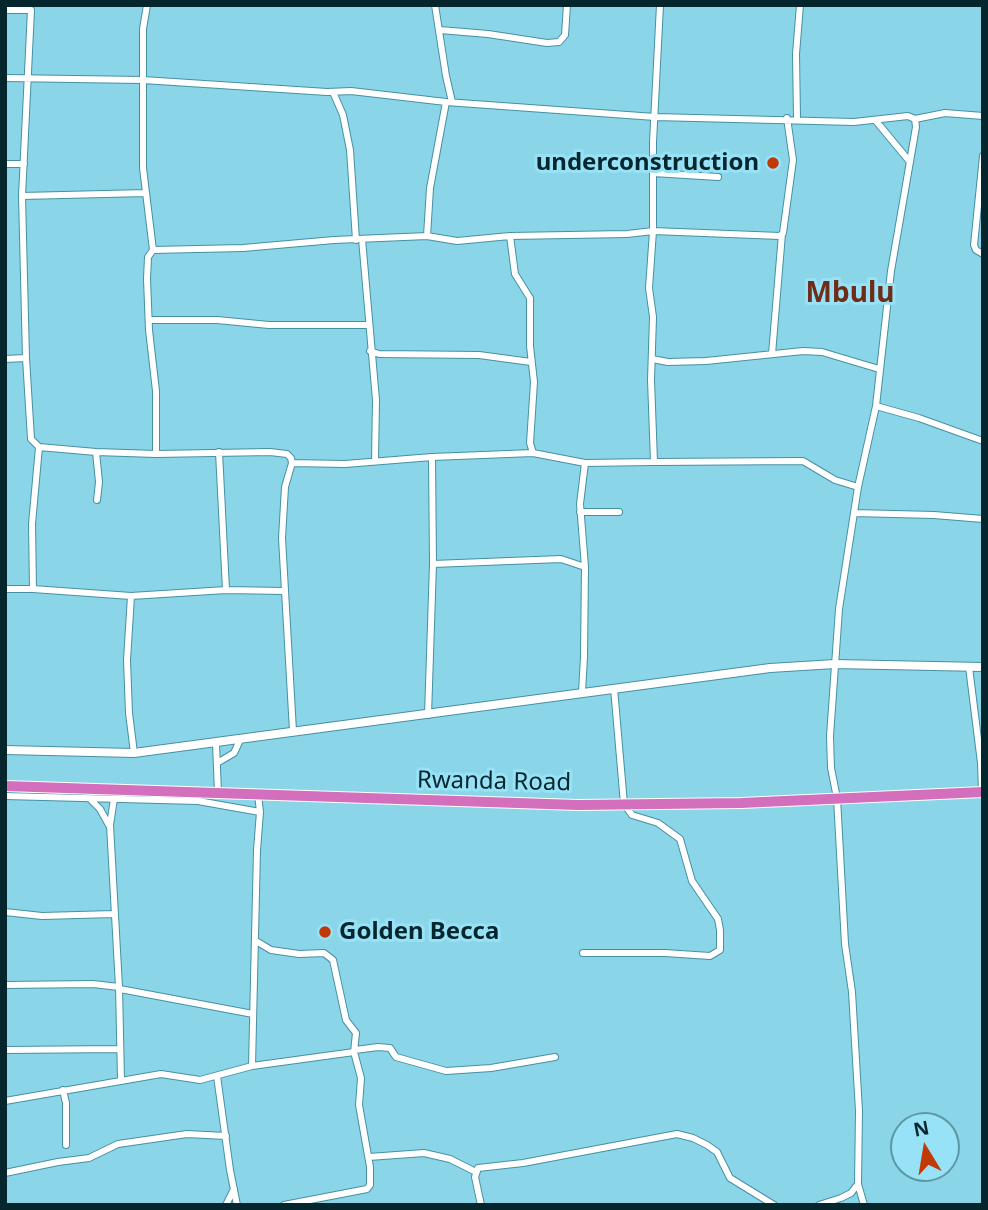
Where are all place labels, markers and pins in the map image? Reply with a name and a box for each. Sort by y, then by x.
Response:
place label: underconstruction [536,149,759,177]
marker: underconstruction [765,155,781,171]
place label: Golden Becca [339,918,499,946]
marker: Golden Becca [317,924,333,940]

